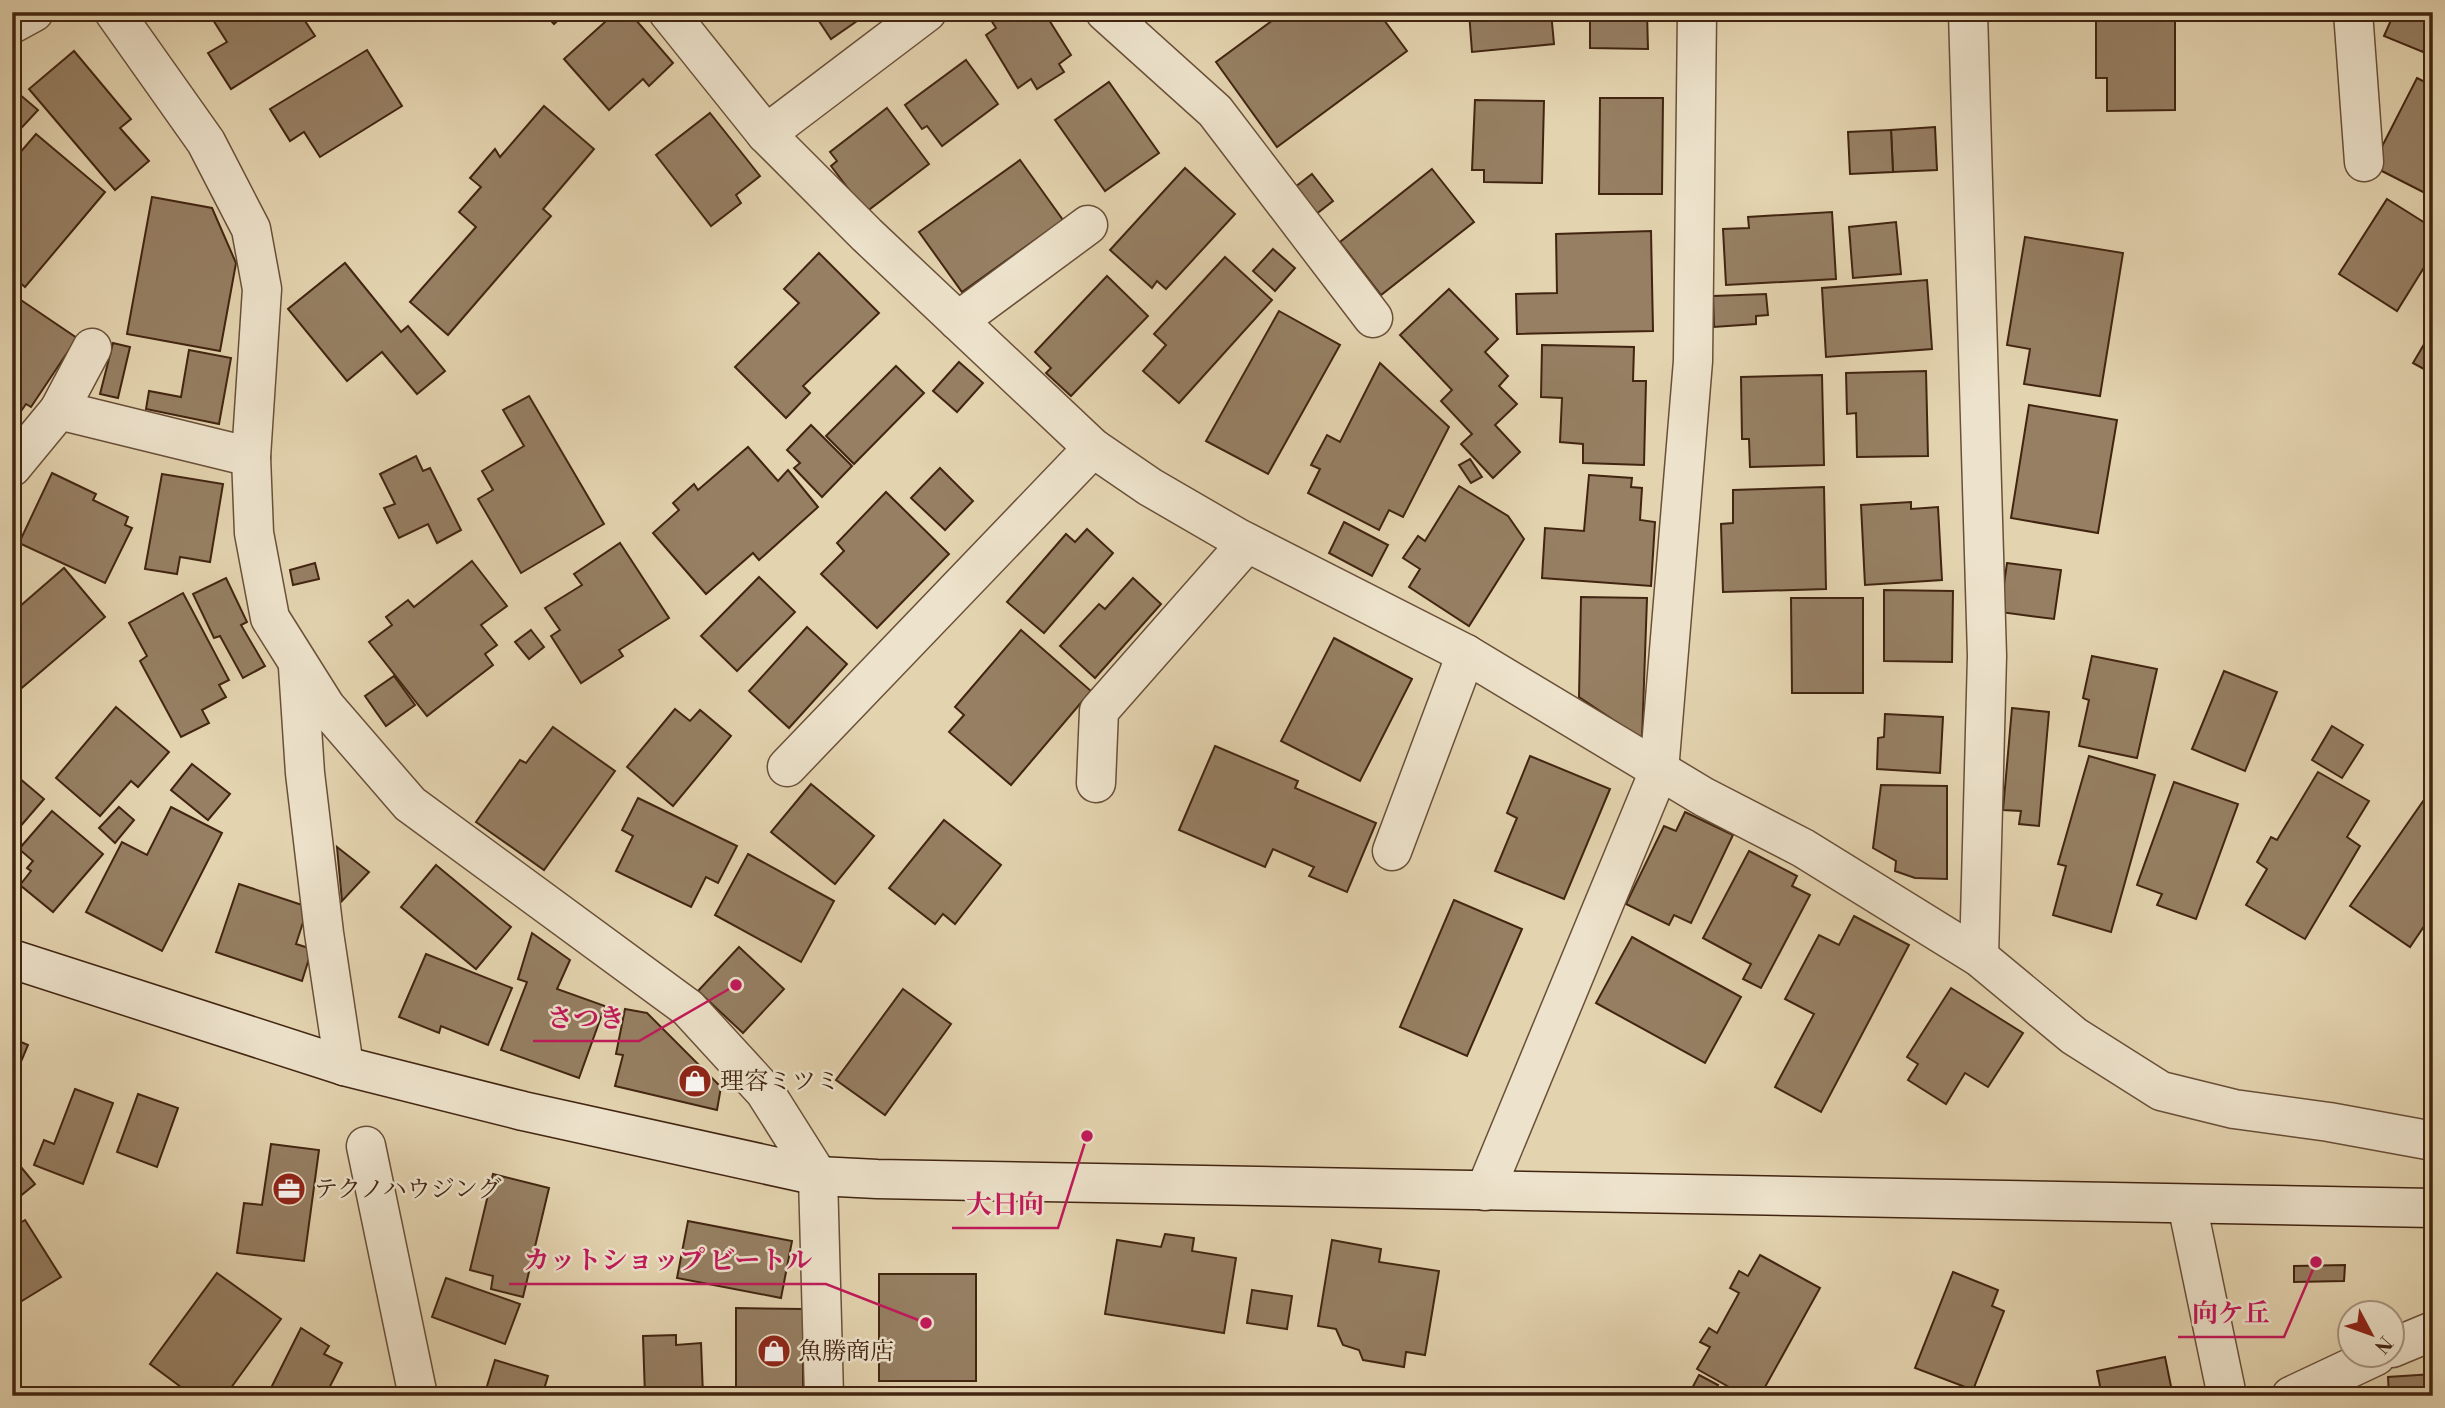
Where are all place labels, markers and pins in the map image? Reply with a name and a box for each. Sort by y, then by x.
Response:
callout: さつき [533,994,639,1041]
shop icon: 理容ミツミ [676,1062,714,1100]
place label: 理容ミツミ [720,1067,840,1097]
office icon: テクノハウジング [270,1170,308,1208]
place label: テクノハウジング [314,1175,502,1205]
callout: 大日向 [952,1181,1058,1228]
callout: カットショップ ビートル [509,1237,826,1284]
callout: 向ケ丘 [2178,1290,2284,1337]
shop icon: 魚勝商店 [755,1332,793,1370]
place label: 魚勝商店 [798,1337,894,1367]

